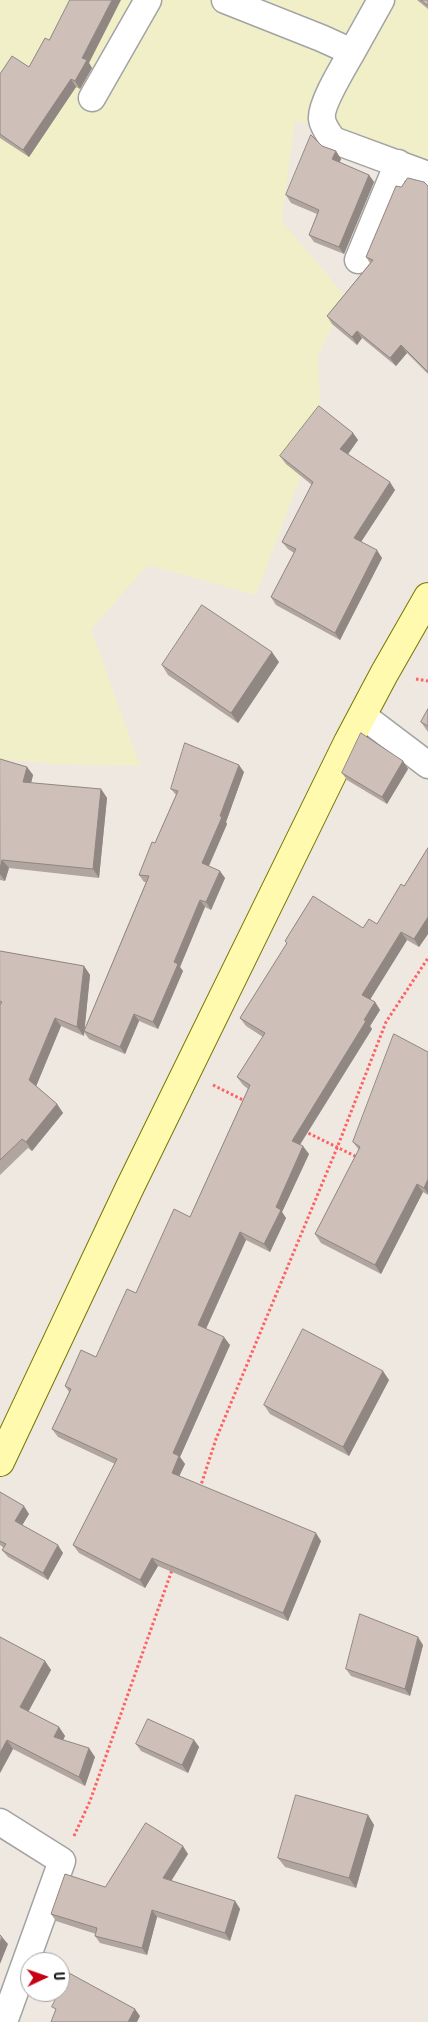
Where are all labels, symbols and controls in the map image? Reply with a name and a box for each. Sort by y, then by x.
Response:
north arrow [20,1952,70,2002]
text: U [51,1972,67,1981]

